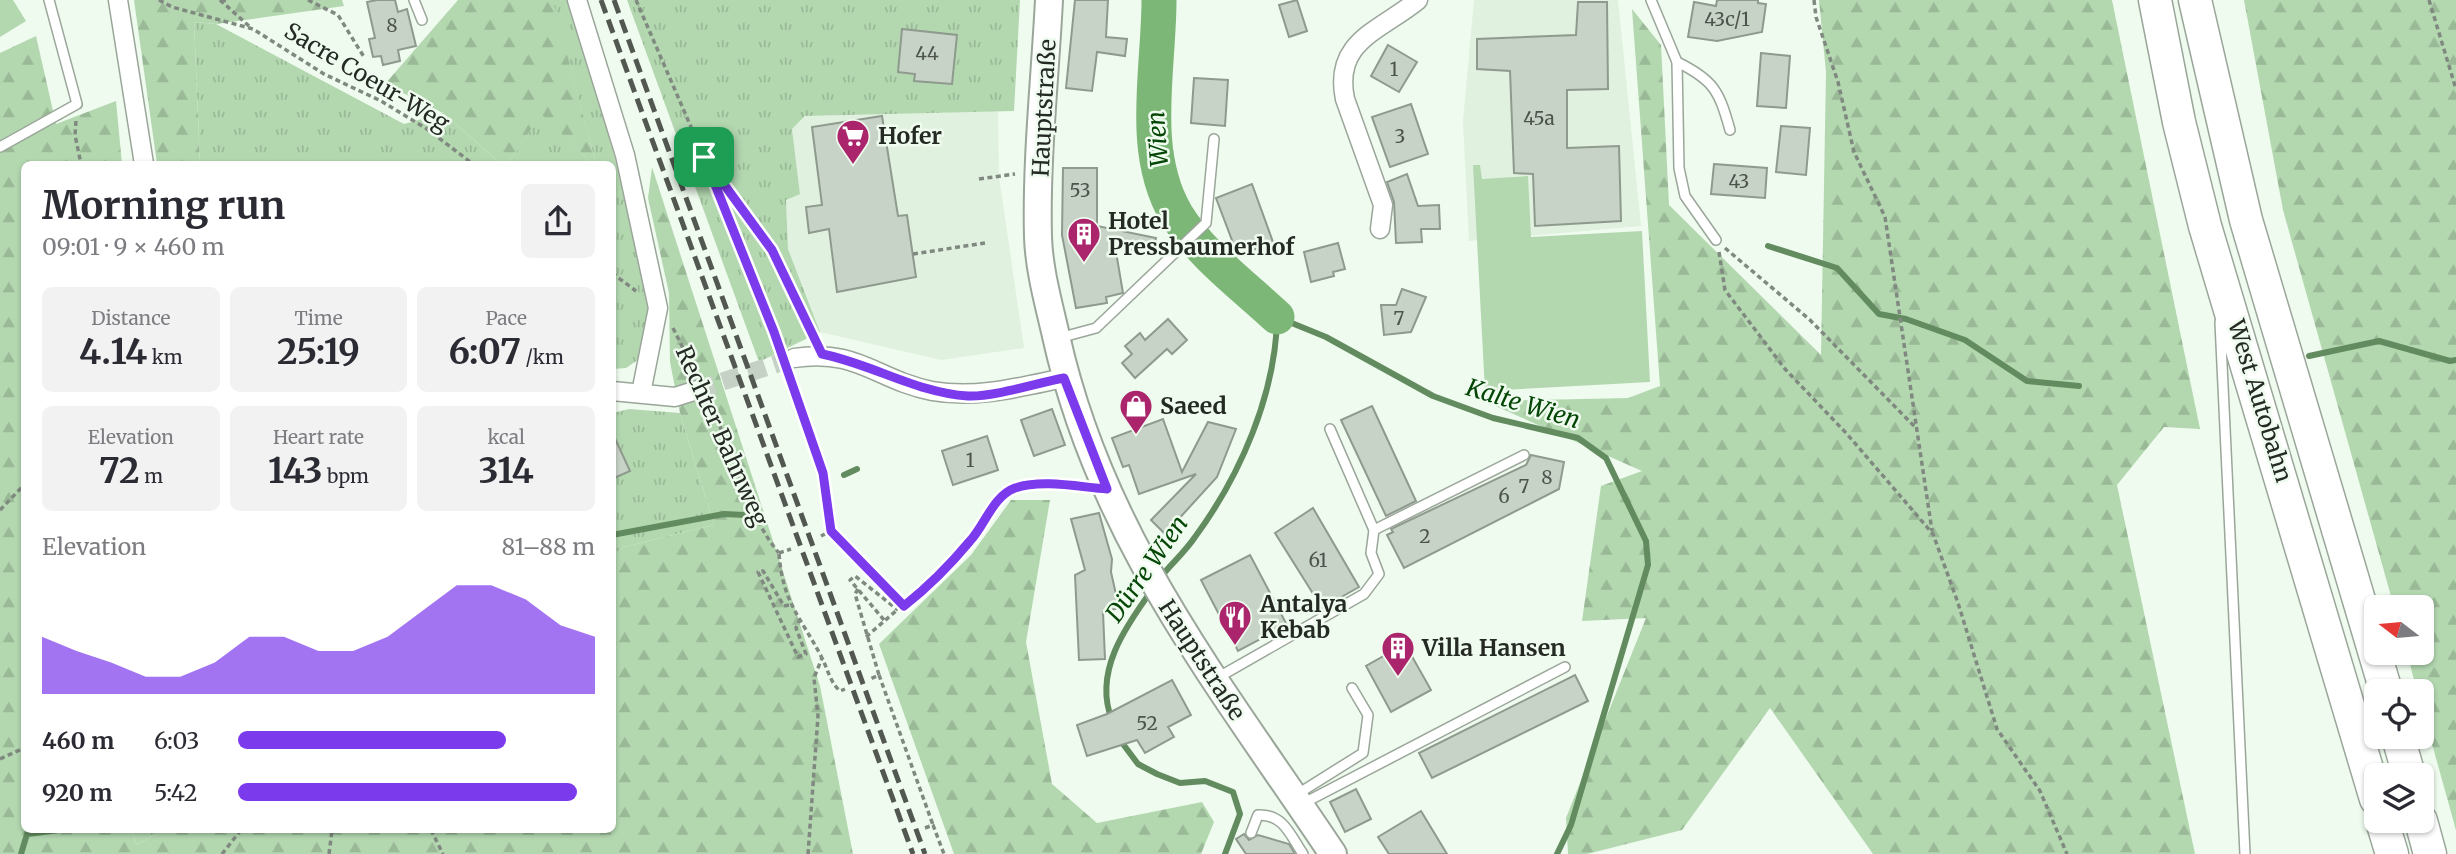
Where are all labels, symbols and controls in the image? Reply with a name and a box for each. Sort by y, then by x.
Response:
house number: 43c/1 [1704,7,1750,31]
house number: 8 [386,13,398,37]
street label: Sacre Coeur-Weg [279,16,455,137]
street label: Hauptstraße [1025,38,1062,178]
house number: 44 [915,41,939,65]
house number: 1 [1390,57,1399,81]
house number: 45a [1523,106,1555,130]
water label: Wien [1140,110,1175,168]
supermarket icon: Hofer [834,117,872,166]
place label: Hofer [878,121,942,150]
house number: 3 [1395,124,1405,148]
pin [674,127,734,187]
icon: arrive [685,138,723,176]
house number: 43 [1729,169,1749,193]
house number: 53 [1069,178,1091,202]
text: Morning run [42,182,285,229]
button: share [521,184,595,258]
place label: Hotel Pressbaumerhof [1108,206,1295,261]
building icon: Hotel Pressbaumerhof [1065,215,1103,264]
text: 09:01 · 9 × 460 m [42,232,225,261]
text: Distance [91,306,171,330]
text: Time [294,306,343,330]
text: Pace [485,306,527,330]
house number: 7 [1394,306,1405,330]
street label: West Autobahn [2222,315,2299,486]
text: 4.14 [79,330,147,374]
text: 25:19 [277,330,360,374]
text: 6:07 [448,330,521,374]
street label: Rechter Bahnweg [670,341,775,531]
text: km [147,345,183,369]
text: /km [521,345,564,369]
water label: Kalte Wien [1461,371,1584,436]
shop icon: Saeed [1117,387,1155,436]
place label: Saeed [1160,391,1227,420]
text: Elevation [88,425,174,449]
text: Heart rate [273,425,364,449]
text: kcal [487,425,525,449]
house number: 1 [966,448,975,472]
text: 72 [99,449,140,493]
text: 143 [268,449,323,493]
text: 314 [478,449,534,493]
text: m [140,464,163,488]
text: bpm [323,464,369,488]
house number: 8 [1541,465,1553,489]
house number: 7 [1519,474,1530,498]
house number: 6 [1498,484,1510,508]
water label: Dürre Wien [1098,509,1195,629]
house number: 2 [1419,524,1431,548]
text: Elevation [42,532,146,561]
text: 81–88 m [502,532,595,561]
house number: 61 [1309,548,1328,572]
place label: Antalya Kebab [1259,589,1348,644]
street label: Hauptstraße [1153,594,1252,725]
north arrow [2364,595,2434,665]
map controls [2364,595,2434,833]
restaurant icon: Antalya Kebab [1216,598,1254,647]
building icon: Villa Hansen [1379,629,1417,678]
place label: Villa Hansen [1421,633,1566,662]
button: locate [2364,679,2434,749]
house number: 52 [1136,711,1158,735]
text: 460 m [42,726,114,755]
text: 6:03 [154,726,199,755]
button: layers [2364,763,2434,833]
text: 920 m [42,778,113,807]
text: 5:42 [154,778,197,807]

